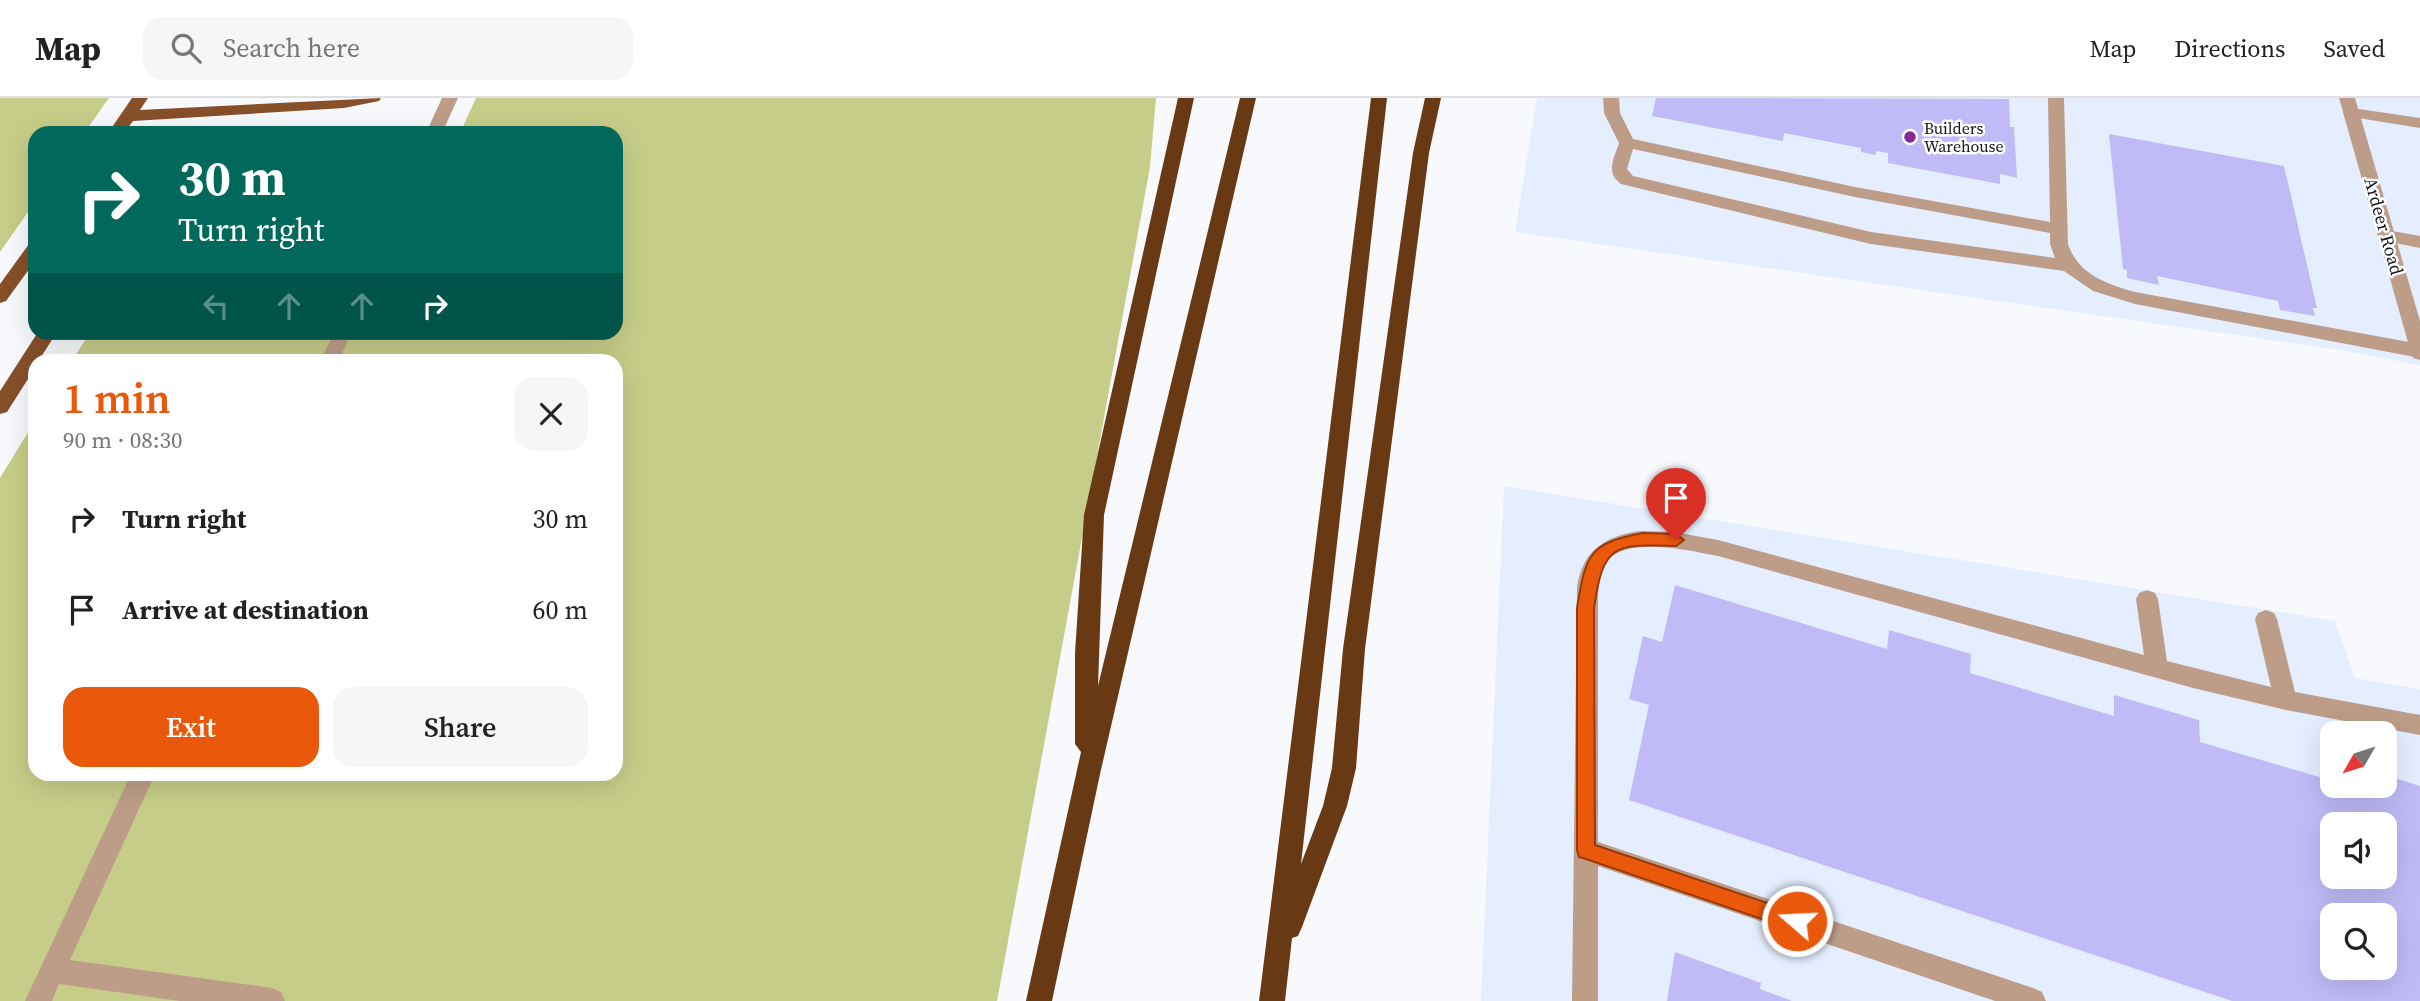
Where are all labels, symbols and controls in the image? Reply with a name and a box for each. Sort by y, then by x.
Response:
search box [143,17,633,80]
text: Map [35,26,101,71]
icon: search [167,29,205,67]
text: Search here [223,30,360,66]
text: Map [2089,32,2136,65]
text: Directions [2174,32,2285,65]
text: Saved [2323,32,2385,65]
place label: Builders Warehouse [1924,117,2004,157]
marker: Builders Warehouse [1902,129,1918,145]
text: 30 m [178,144,286,211]
icon: right [63,154,154,245]
street label: Ardeer Road [2358,174,2410,278]
text: Turn right [178,208,324,252]
icon: left [197,287,235,325]
icon: ahead [270,287,308,325]
icon: ahead [343,287,381,325]
icon: right [416,287,454,325]
text: 1 min [63,369,171,427]
button: close [514,377,588,451]
text: 90 m · 08:30 [63,424,183,456]
pin [1646,468,1706,540]
icon: arrive [1657,479,1695,517]
icon: right [63,500,101,538]
text: Turn right [122,501,246,537]
text: 30 m [533,501,588,537]
icon: arrive [63,591,101,629]
text: Arrive at destination [122,592,369,628]
text: 60 m [533,592,588,628]
button: Exit [63,687,319,767]
button: Share [333,687,588,767]
north arrow [2320,721,2398,798]
map controls [2320,721,2397,980]
button: sound [2320,812,2397,889]
position arrow [1760,884,1834,958]
button: search [2320,903,2397,980]

